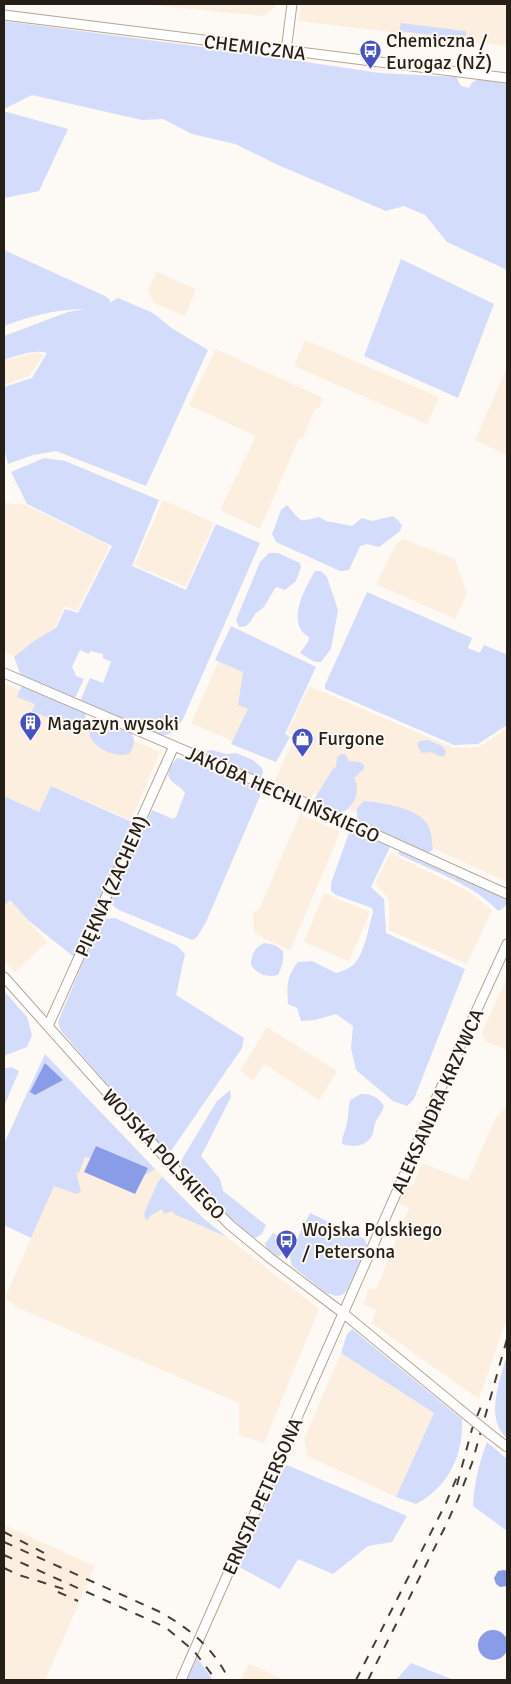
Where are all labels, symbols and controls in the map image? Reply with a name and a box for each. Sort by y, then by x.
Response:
place label: Chemiczna / Eurogaz (NŻ) [386,29,492,75]
street label: CHEMICZNA [202,30,308,66]
bus stop icon: Chemiczna / Eurogaz (NŻ) [358,39,382,70]
building icon: Magazyn wysoki [19,711,43,742]
place label: Magazyn wysoki [47,712,179,736]
shop icon: Furgone [290,726,314,757]
place label: Furgone [318,727,384,751]
street label: JAKÓBA HECHLIŃSKIEGO [182,741,383,848]
street label: PIĘKNA (ZACHEM) [70,812,154,961]
street label: ALEKSANDRA KRZYWCA [386,1005,490,1198]
street label: WOJSKA POLSKIEGO [96,1084,230,1225]
place label: Wojska Polskiego / Petersona [302,1218,442,1264]
bus stop icon: Wojska Polskiego / Petersona [274,1228,298,1259]
street label: ERNSTA PETERSONA [217,1414,309,1579]

